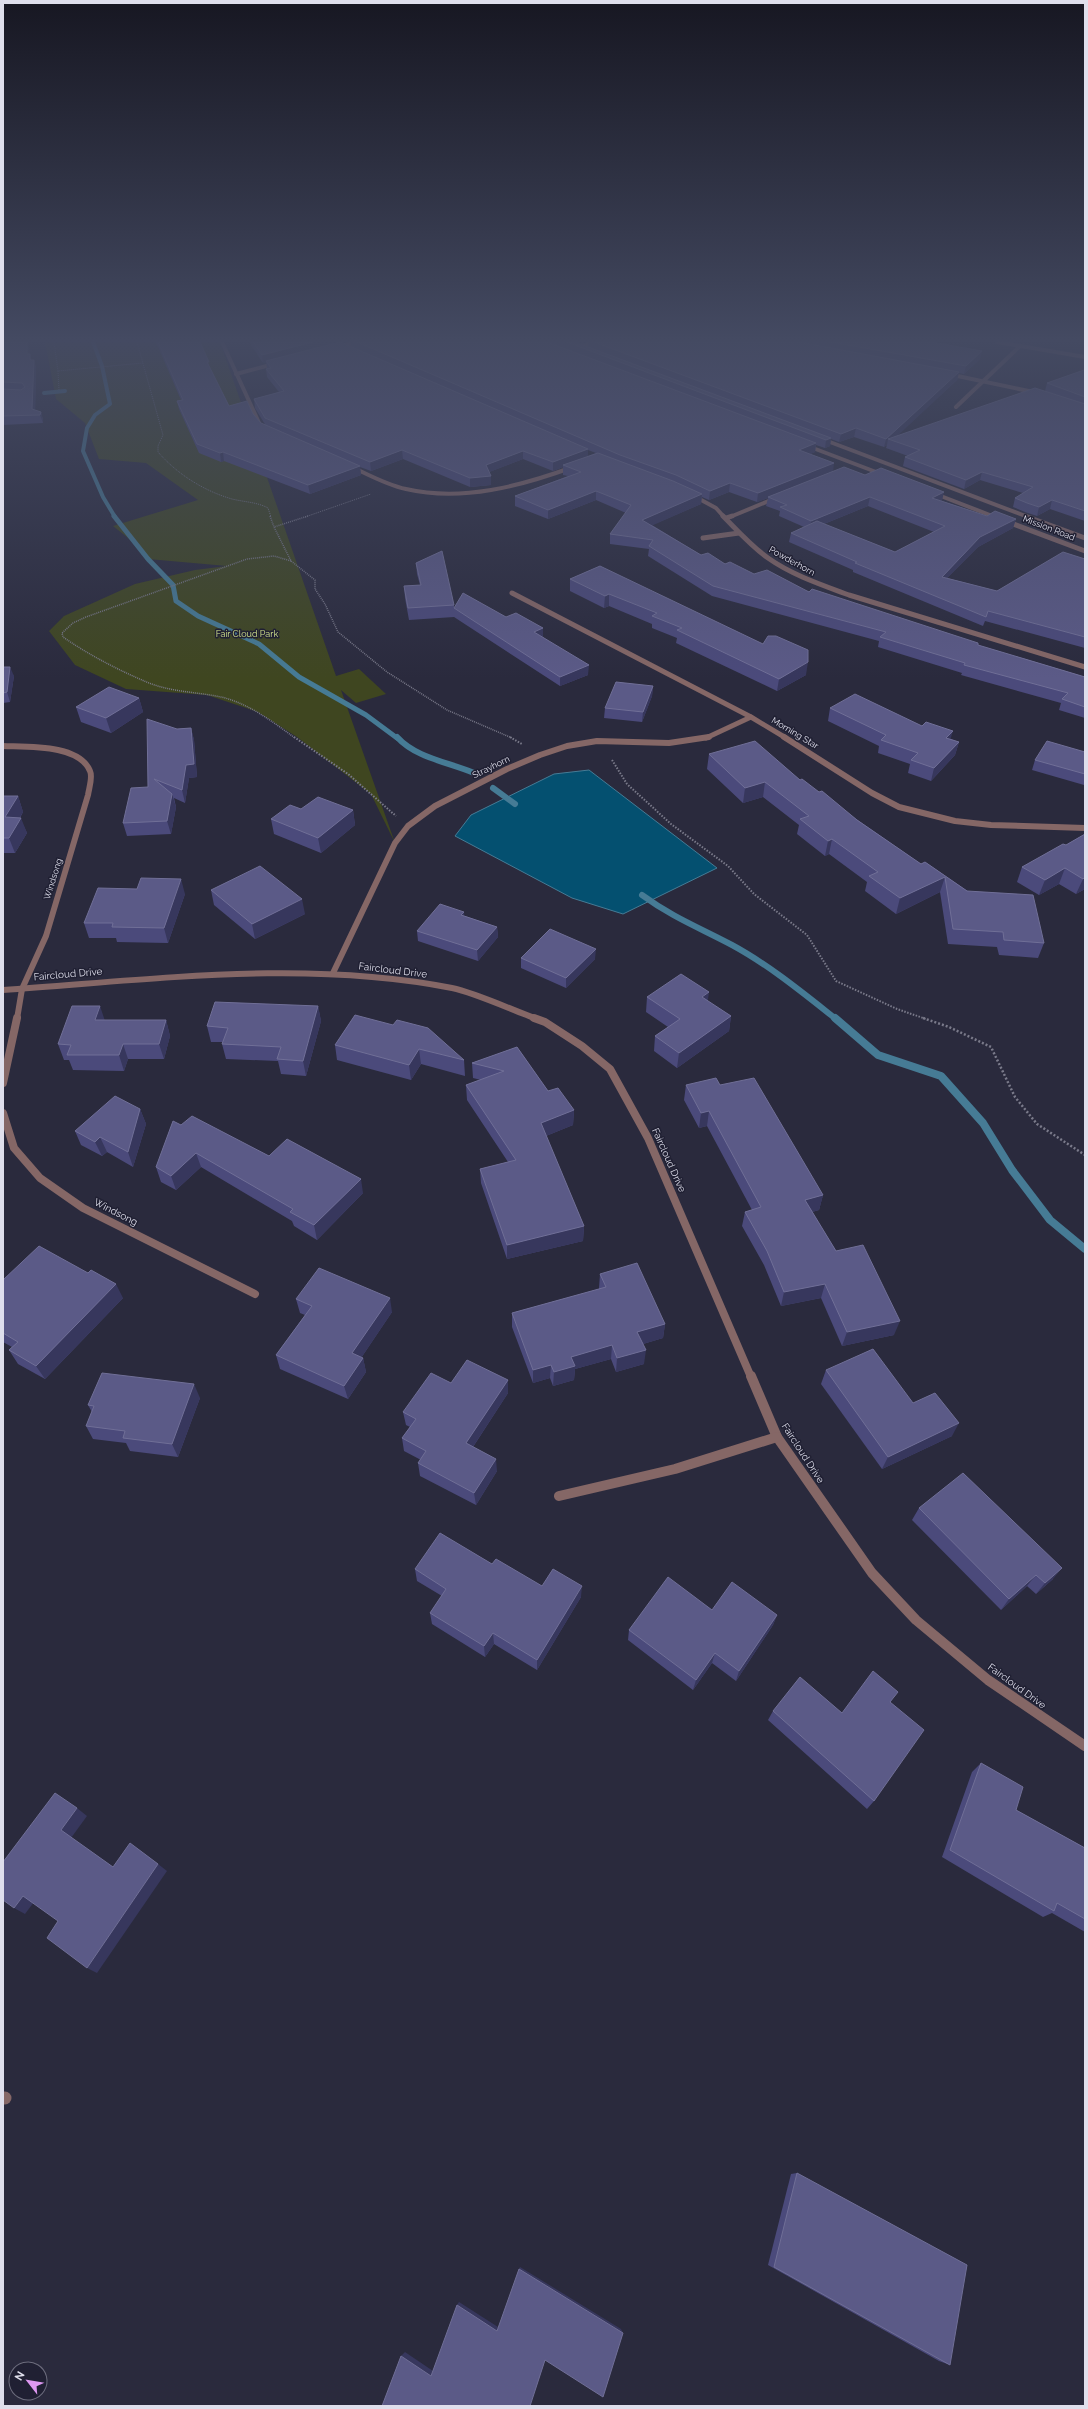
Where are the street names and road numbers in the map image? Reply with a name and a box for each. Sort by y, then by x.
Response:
street label: Mission Road [1022,513,1077,543]
street label: Powderhorn [767,544,817,578]
street label: Morning Star [770,715,821,751]
street label: Strayhorn [471,754,511,780]
street label: Windsong [42,857,64,901]
street label: Faircloud Drive [358,960,428,980]
street label: Faircloud Drive [33,966,103,982]
street label: Faircloud Drive [650,1126,688,1194]
street label: Windsong [92,1196,140,1228]
street label: Faircloud Drive [780,1421,826,1485]
street label: Faircloud Drive [986,1661,1048,1711]

